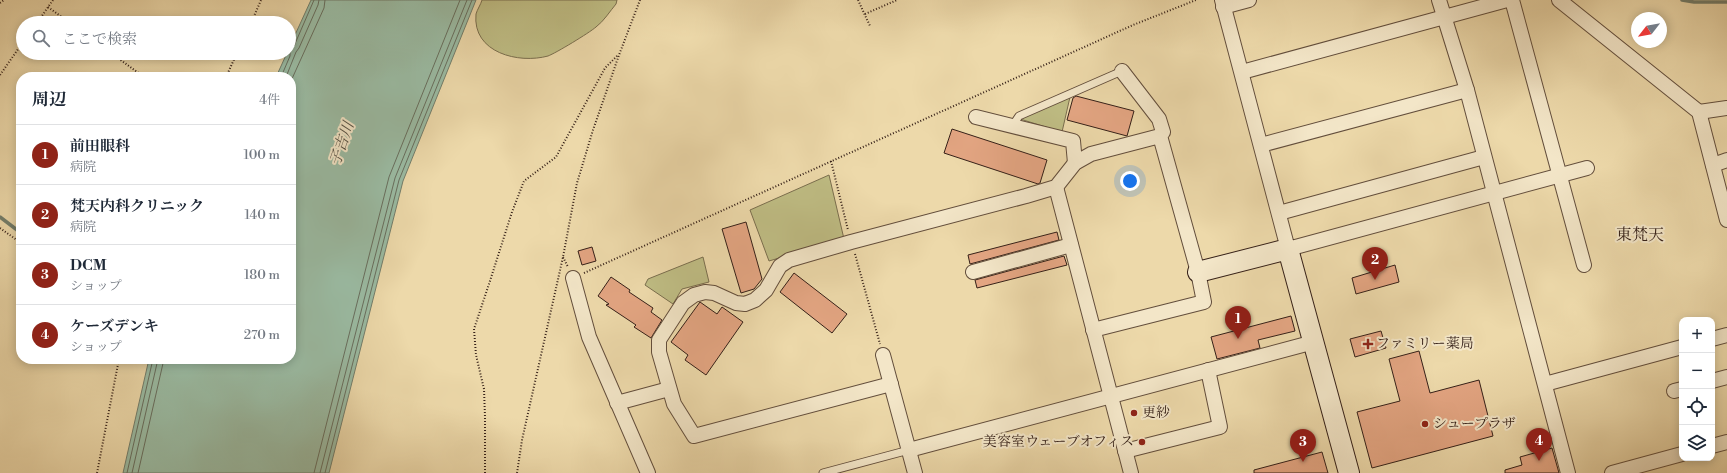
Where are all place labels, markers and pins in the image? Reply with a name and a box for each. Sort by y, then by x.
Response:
pin: 2 [1362,247,1388,280]
pin: 1 [1225,306,1251,339]
place label: ファミリー薬局 [1376,335,1474,353]
marker: ファミリー薬局 [1363,339,1373,349]
place label: 更紗 [1142,404,1170,422]
marker: 更紗 [1129,408,1139,418]
place label: シュープラザ [1433,415,1516,433]
marker: シュープラザ [1420,419,1430,429]
pin: 4 [1526,428,1552,461]
pin: 3 [1290,429,1316,462]
place label: 美容室ウェーブオフィス [983,433,1134,451]
marker: 美容室ウェーブオフィス [1137,437,1147,447]

